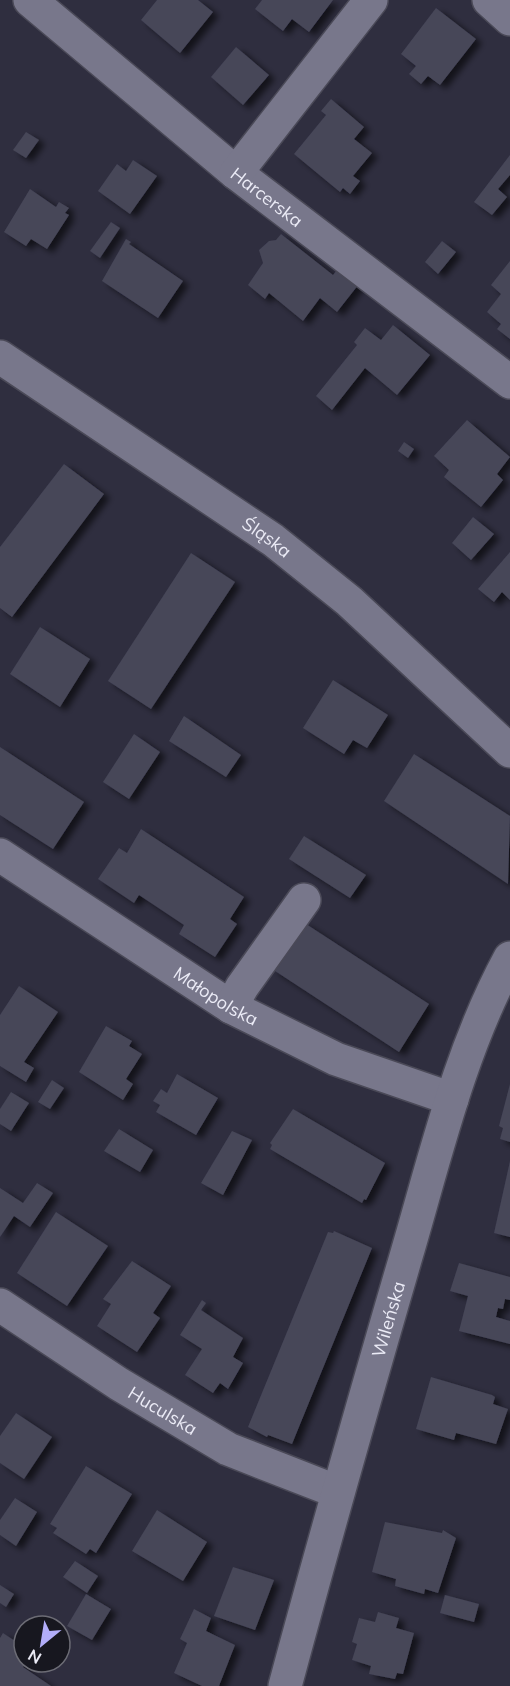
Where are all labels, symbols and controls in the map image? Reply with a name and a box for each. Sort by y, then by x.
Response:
street label: Harcerska [226,162,308,232]
street label: Śląska [238,511,297,562]
street label: Małopolska [169,961,262,1030]
street label: Wileńska [366,1279,410,1360]
street label: Huculska [124,1381,202,1440]
north arrow [12,1614,72,1674]
text: N [24,1645,45,1669]

